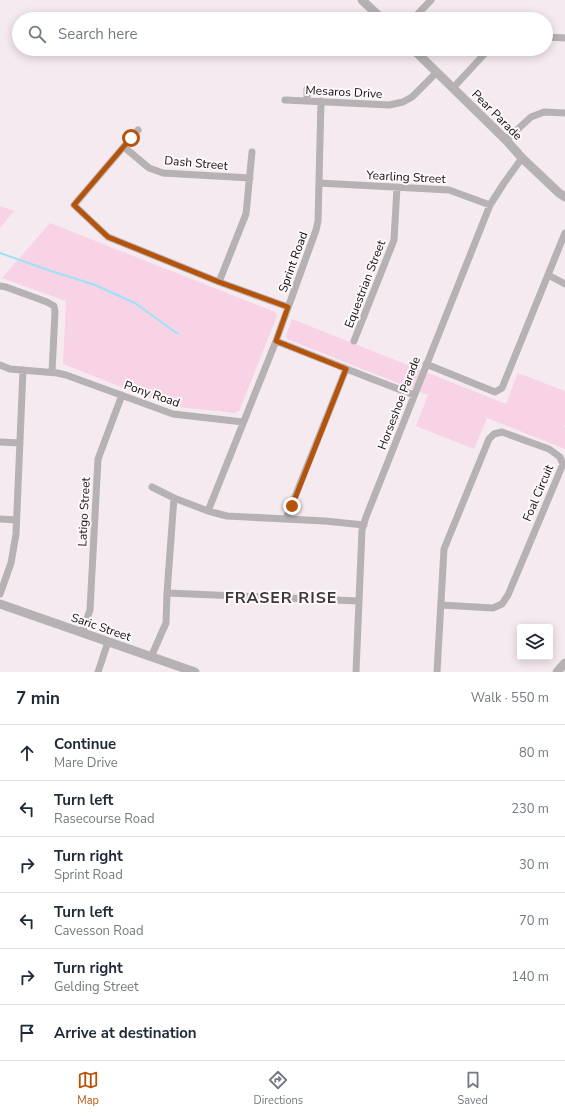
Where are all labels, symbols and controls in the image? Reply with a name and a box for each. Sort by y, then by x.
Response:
search box [12,12,553,56]
icon: search [26,23,48,45]
text: Search here [58,24,138,44]
street label: Mesaros Drive [305,82,383,102]
street label: Pear Parade [468,86,526,144]
route start [122,129,140,147]
street label: Dash Street [164,152,229,174]
street label: Yearling Street [365,167,447,187]
street label: Sprint Road [275,229,311,295]
street label: Equestrian Street [341,237,389,330]
street label: Horseshoe Parade [374,354,424,452]
street label: Pony Road [122,377,182,411]
street label: Foal Circuit [519,461,557,524]
street label: Latigo Street [74,476,94,547]
route end [283,497,301,515]
district label: FRASER RISE [225,587,337,609]
street label: Saric Street [69,609,134,645]
map controls [517,624,553,660]
button: layers [517,624,553,660]
text: 7 min [16,687,60,710]
text: Walk · 550 m [471,689,549,707]
text: Continue [54,734,116,754]
icon: ahead [16,742,38,764]
text: 80 m [519,744,549,762]
text: Mare Drive [54,754,118,772]
text: Turn left [54,790,113,810]
icon: left [16,798,38,820]
text: 230 m [511,800,549,818]
text: Rasecourse Road [54,810,155,828]
text: Turn right [54,846,123,866]
icon: right [16,854,38,876]
text: 30 m [519,856,549,874]
text: Sprint Road [54,866,123,884]
text: Turn left [54,902,113,922]
icon: left [16,910,38,932]
text: 70 m [519,912,549,930]
text: Cavesson Road [54,922,144,940]
text: Turn right [54,958,123,978]
icon: right [16,966,38,988]
text: 140 m [511,968,549,986]
text: Gelding Street [54,978,139,996]
icon: arrive [16,1022,38,1044]
text: Arrive at destination [54,1023,197,1043]
tab: Map [77,1069,99,1108]
tab: Directions [253,1069,303,1108]
tab: Saved [457,1069,488,1108]

